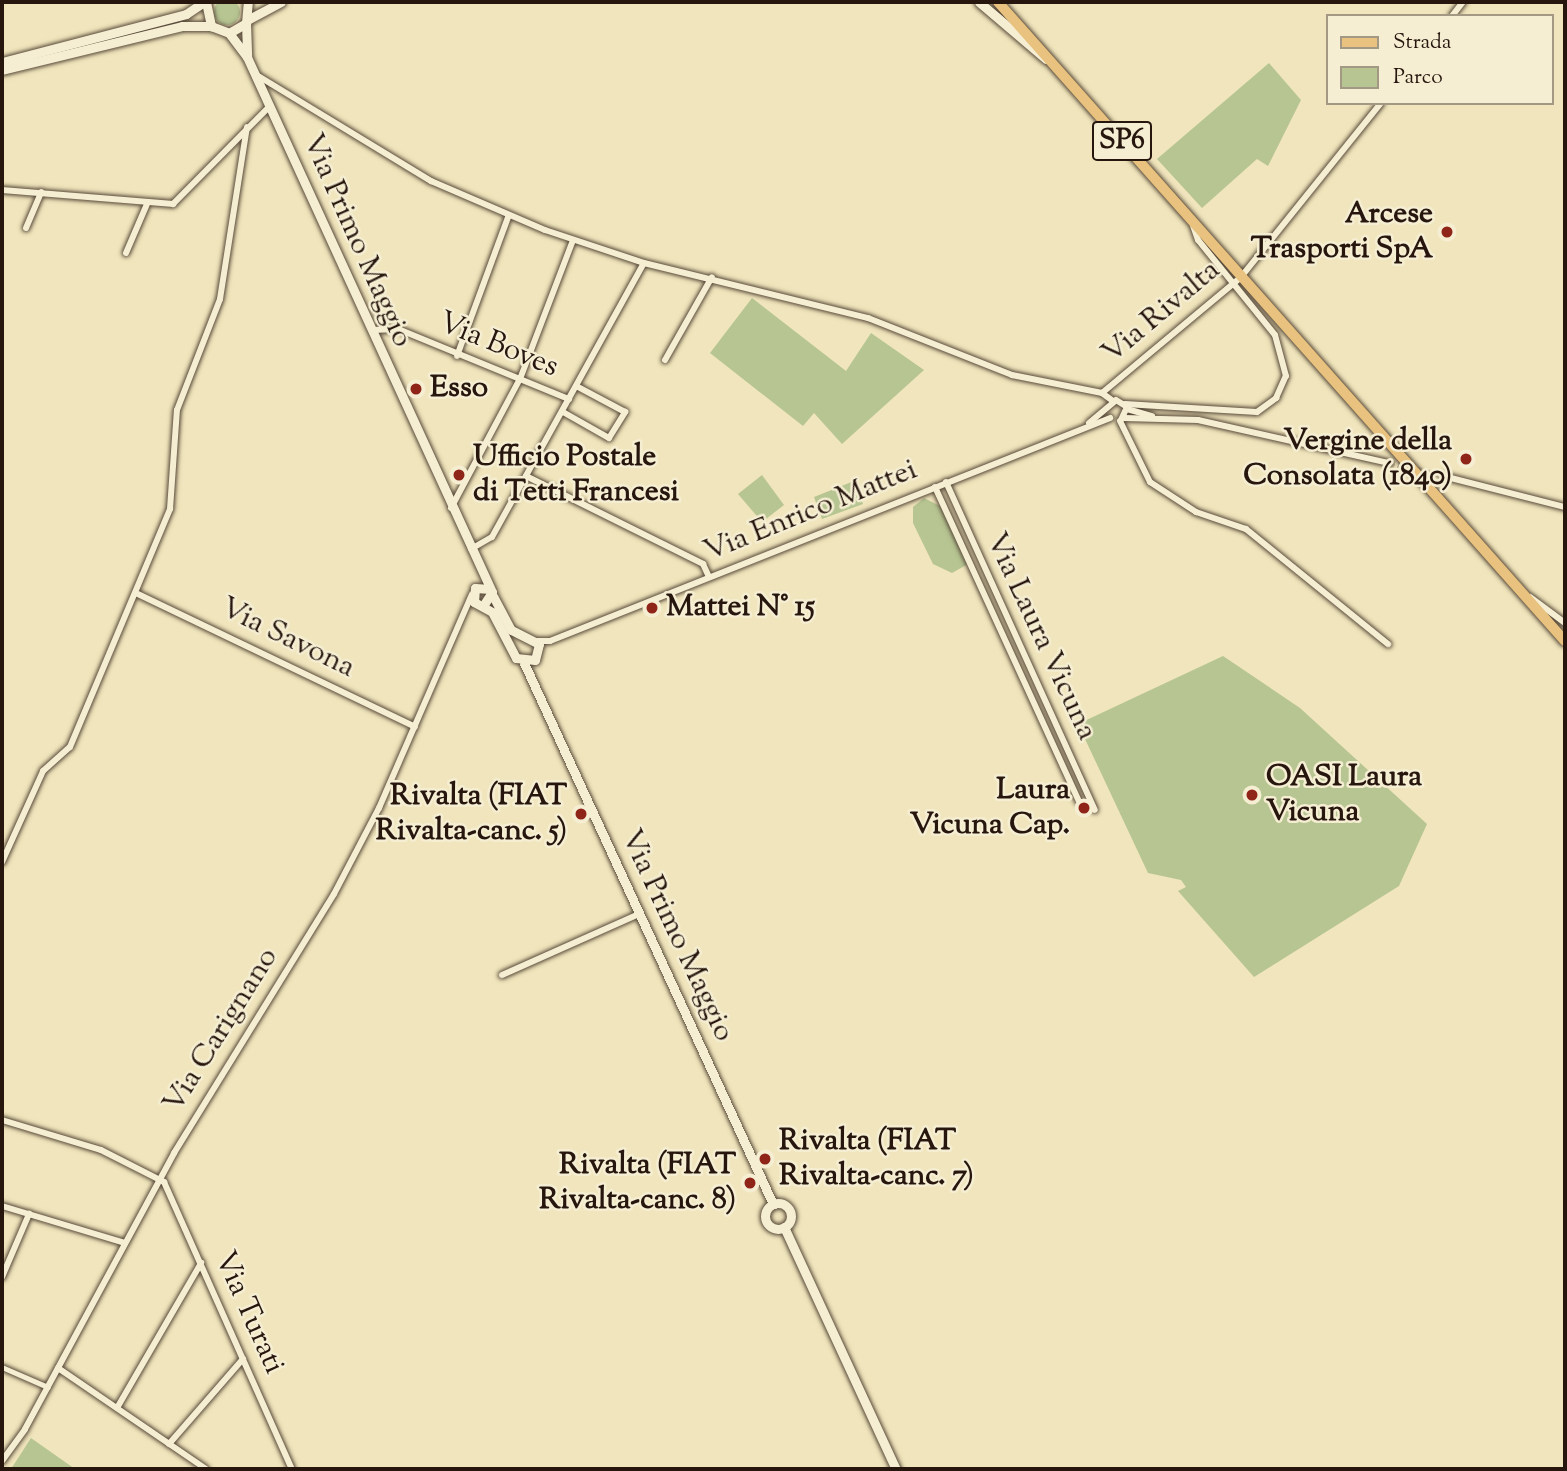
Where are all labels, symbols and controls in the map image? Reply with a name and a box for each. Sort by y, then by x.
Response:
legend [1326,14,1553,105]
text: Strada [1393,28,1452,58]
text: Parco [1393,63,1443,93]
road number: SP6 [1090,116,1154,166]
street label: Via Primo Maggio [293,129,419,353]
place label: Arcese Trasporti SpA [1251,197,1433,268]
marker: Arcese Trasporti SpA [1439,224,1455,240]
street label: Via Rivalta [1096,253,1228,373]
street label: Via Boves [433,306,563,386]
place label: Esso [430,371,488,407]
marker: Esso [408,381,424,397]
place label: Vergine della Consolata (1840) [1243,424,1452,494]
place label: Ufficio Postale di Tetti Francesi [473,440,679,510]
marker: Vergine della Consolata (1840) [1458,451,1474,467]
street label: Via Enrico Mattei [699,453,923,571]
marker: Ufficio Postale di Tetti Francesi [451,467,467,483]
street label: Via Laura Vicuna [976,528,1104,746]
place label: Mattei N° 15 [666,590,815,626]
street label: Via Savona [214,591,360,687]
marker: Mattei N° 15 [644,600,660,616]
place label: OASI Laura Vicuna [1266,760,1422,830]
place label: Laura Vicuna Cap. [910,773,1070,844]
place label: Rivalta (FIAT Rivalta-canc. 5) [376,779,567,850]
marker: OASI Laura Vicuna [1244,787,1260,803]
marker: Laura Vicuna Cap. [1076,800,1092,816]
marker: Rivalta (FIAT Rivalta-canc. 5) [573,806,589,822]
street label: Via Primo Maggio [611,824,741,1048]
street label: Via Carignano [157,942,287,1120]
place label: Rivalta (FIAT Rivalta-canc. 7) [779,1124,974,1194]
place label: Rivalta (FIAT Rivalta-canc. 8) [539,1148,736,1218]
marker: Rivalta (FIAT Rivalta-canc. 7) [757,1151,773,1167]
marker: Rivalta (FIAT Rivalta-canc. 8) [742,1175,758,1191]
street label: Via Turati [205,1246,291,1380]

